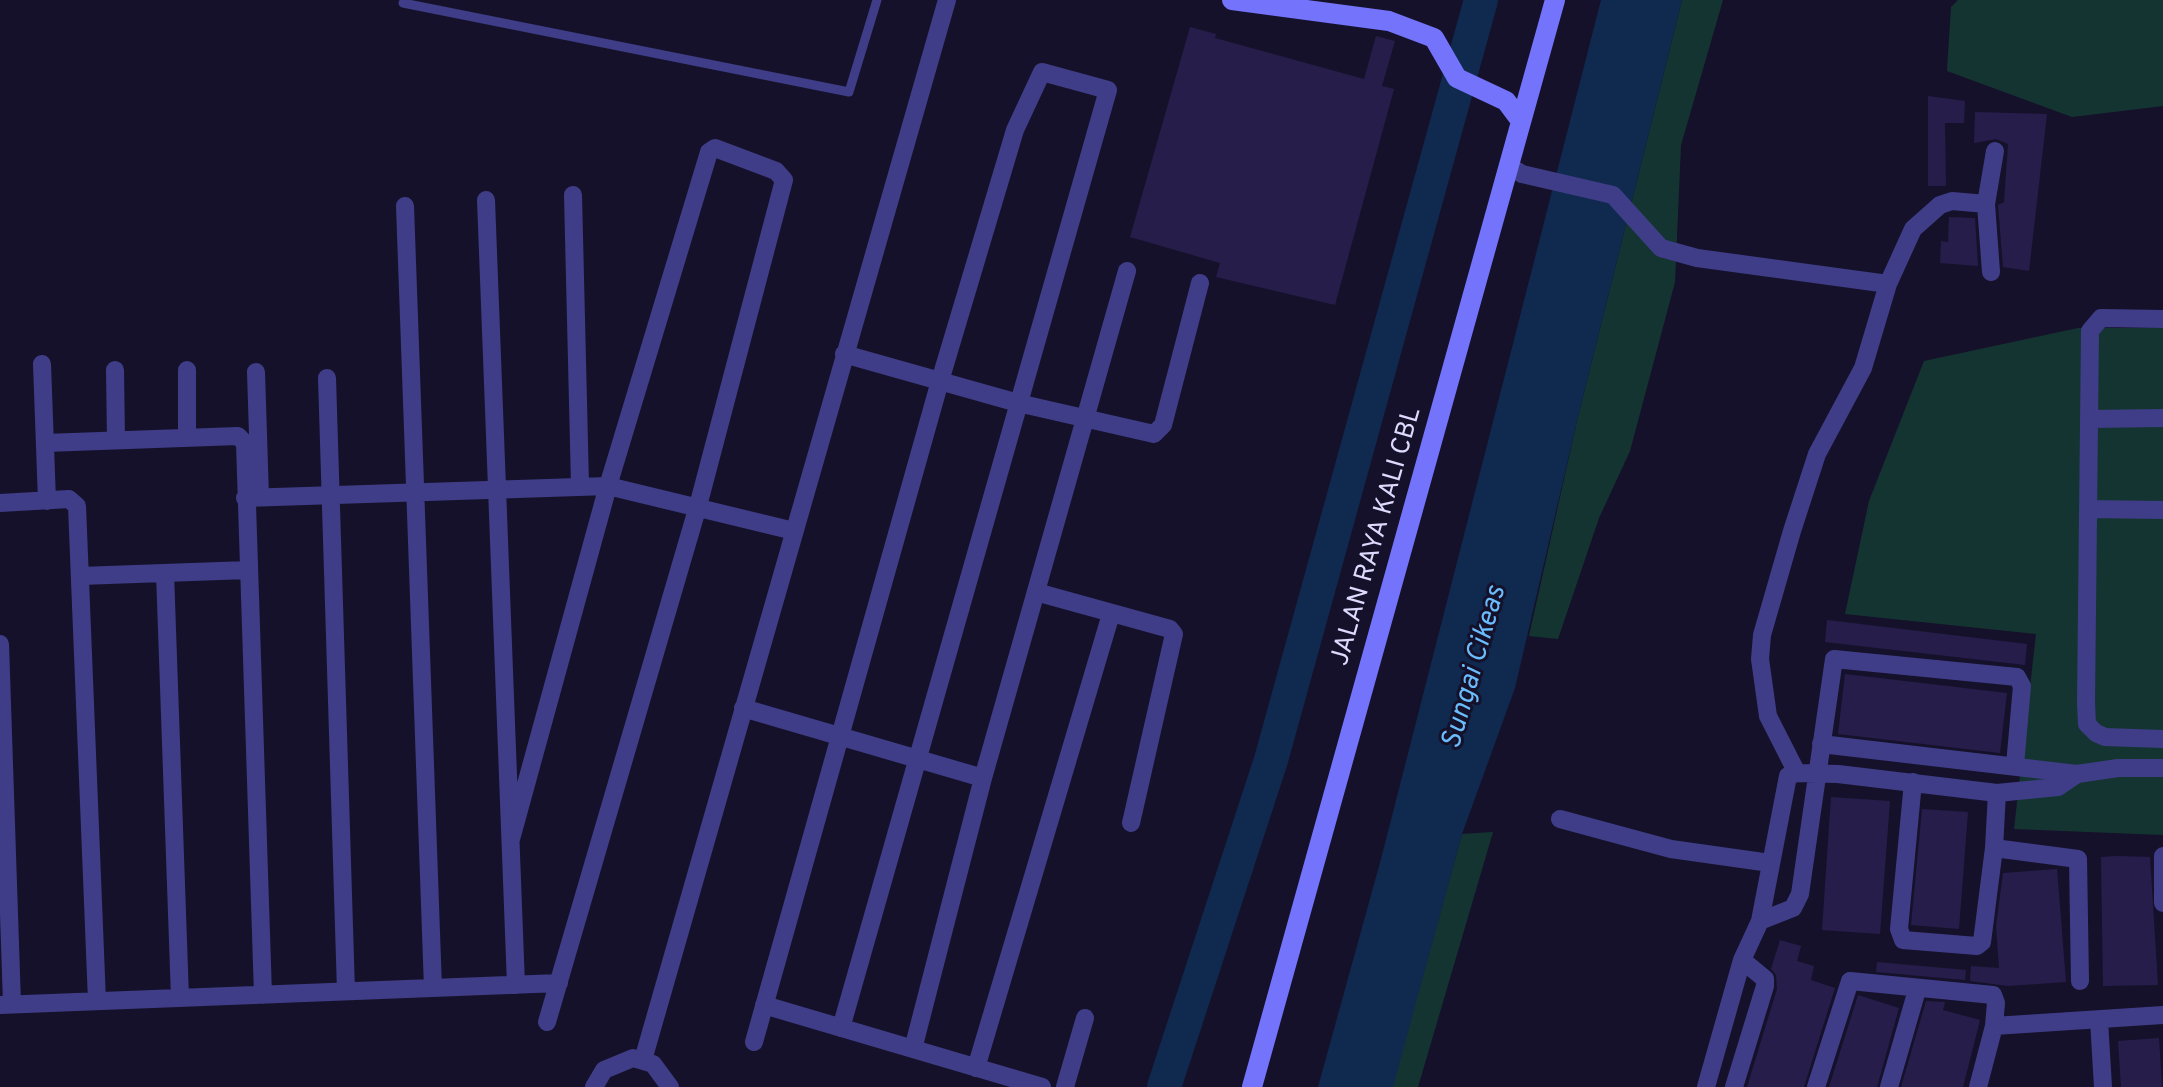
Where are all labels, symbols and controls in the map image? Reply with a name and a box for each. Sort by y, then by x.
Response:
street label: JALAN RAYA KALI CBL [1326,404,1430,670]
water label: Sungai Cikeas [1437,582,1515,754]

